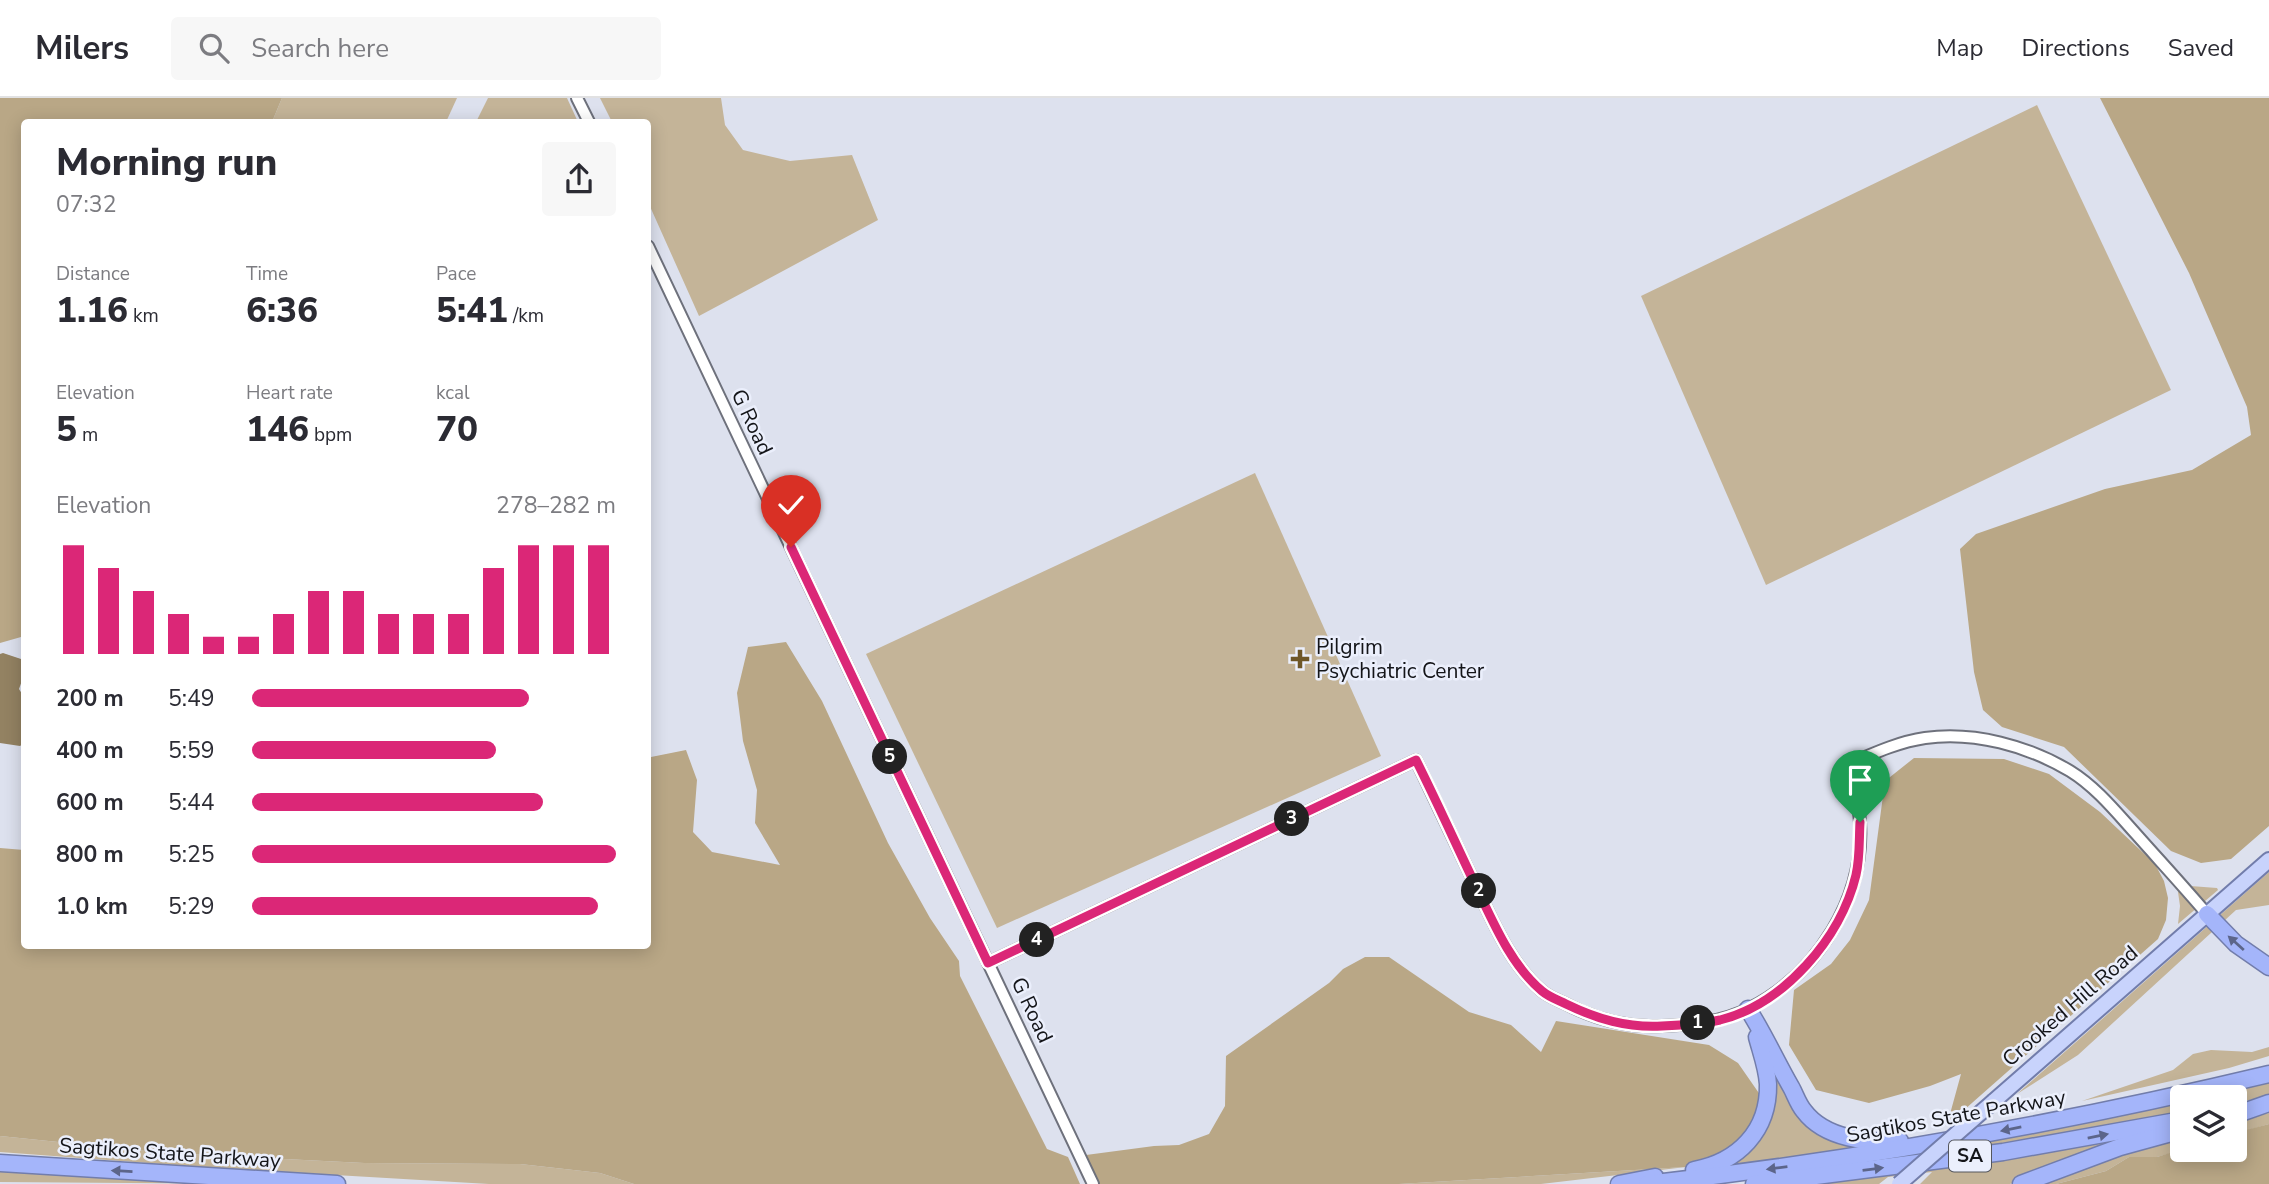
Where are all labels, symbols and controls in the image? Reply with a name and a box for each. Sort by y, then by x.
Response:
search box [171,17,661,80]
text: Milers [35,26,129,71]
icon: search [195,29,233,67]
text: Search here [251,31,389,66]
text: Map [1936,32,1983,64]
text: Directions [2021,32,2130,64]
text: Saved [2168,32,2234,64]
text: Morning run [56,137,277,188]
button: share [542,142,616,216]
text: 07:32 [56,189,116,220]
text: Distance [56,261,130,287]
text: Time [246,261,288,287]
text: Pace [436,261,476,287]
text: 1.16 [56,287,128,334]
text: 6:36 [246,287,318,334]
text: 5:41 [436,287,508,334]
text: km [128,303,159,329]
text: /km [508,303,544,329]
text: Elevation [56,380,135,406]
text: Heart rate [246,380,333,406]
text: kcal [436,380,470,406]
street label: G Road [725,385,779,459]
text: 5 [56,406,77,453]
text: 146 [246,406,309,453]
text: 70 [436,406,478,453]
text: m [77,422,98,448]
text: bpm [309,422,352,448]
pin [761,475,821,547]
icon: check [772,486,810,524]
text: Elevation [56,490,151,521]
text: 278–282 m [496,490,616,521]
place label: Pilgrim Psychiatric Center [1316,633,1485,685]
marker: Pilgrim Psychiatric Center [1290,649,1310,669]
text: 200 m [56,683,124,714]
text: 5:49 [168,683,215,714]
text: 400 m [56,735,124,766]
text: 5:59 [168,735,215,766]
pin: 5 [872,740,908,774]
text: 5 [884,743,895,769]
pin [1830,750,1890,822]
icon: arrive [1841,761,1879,799]
text: 600 m [56,787,124,818]
text: 5:44 [168,787,215,818]
pin: 3 [1274,802,1310,836]
text: 3 [1286,805,1297,831]
text: 800 m [56,839,124,870]
text: 5:25 [168,839,215,870]
pin: 2 [1462,874,1496,908]
text: 2 [1473,877,1484,903]
text: 1.0 km [56,891,128,922]
text: 5:29 [168,891,215,922]
pin: 4 [1020,922,1054,958]
text: 4 [1031,926,1042,952]
one-way arrow [2227,935,2245,951]
street label: Crooked Hill Road [1996,939,2144,1073]
street label: G Road [1005,973,1059,1047]
pin: 1 [1680,1006,1716,1040]
text: 1 [1692,1009,1703,1035]
street label: Sagtikos State Parkway [1844,1083,2068,1149]
map controls [2170,1085,2247,1162]
button: layers [2170,1085,2247,1162]
one-way arrow [2000,1124,2022,1135]
one-way arrow [2087,1130,2109,1141]
street label: Sagtikos State Parkway [58,1131,282,1175]
road number: SA [1949,1140,1991,1172]
one-way arrow [1766,1162,1788,1173]
one-way arrow [1862,1164,1884,1175]
one-way arrow [111,1165,133,1176]

